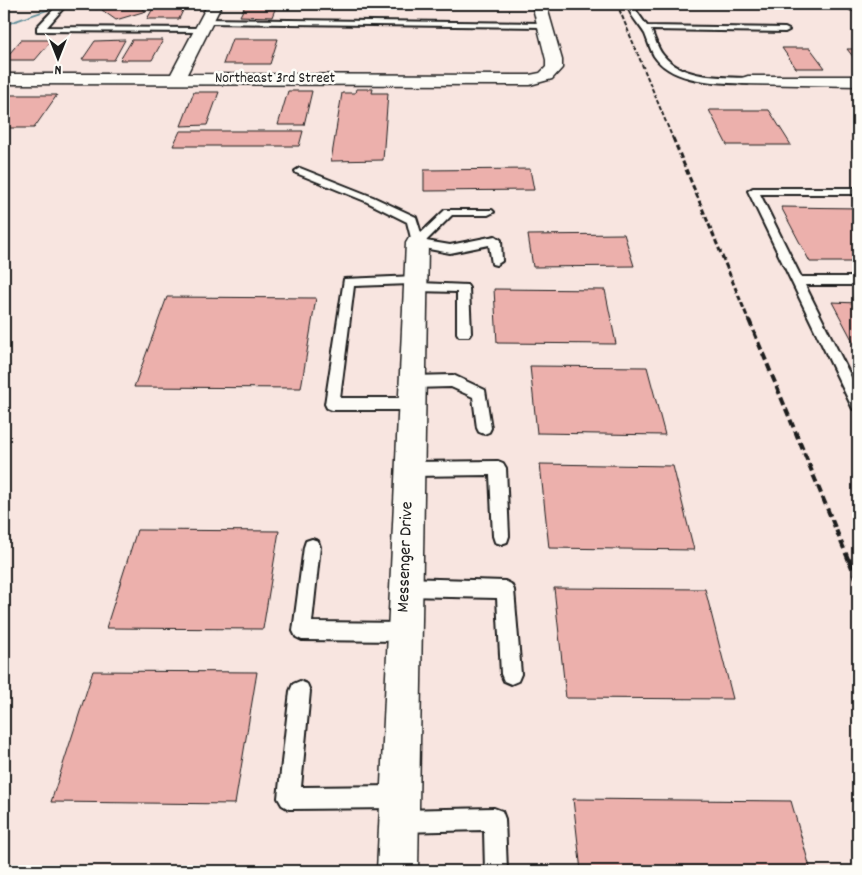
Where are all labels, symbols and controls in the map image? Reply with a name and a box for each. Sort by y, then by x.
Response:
north arrow [32,32,82,82]
text: N [54,59,61,79]
street label: Northeast 3rd Street [215,68,336,90]
street label: Messenger Drive [392,501,420,613]

